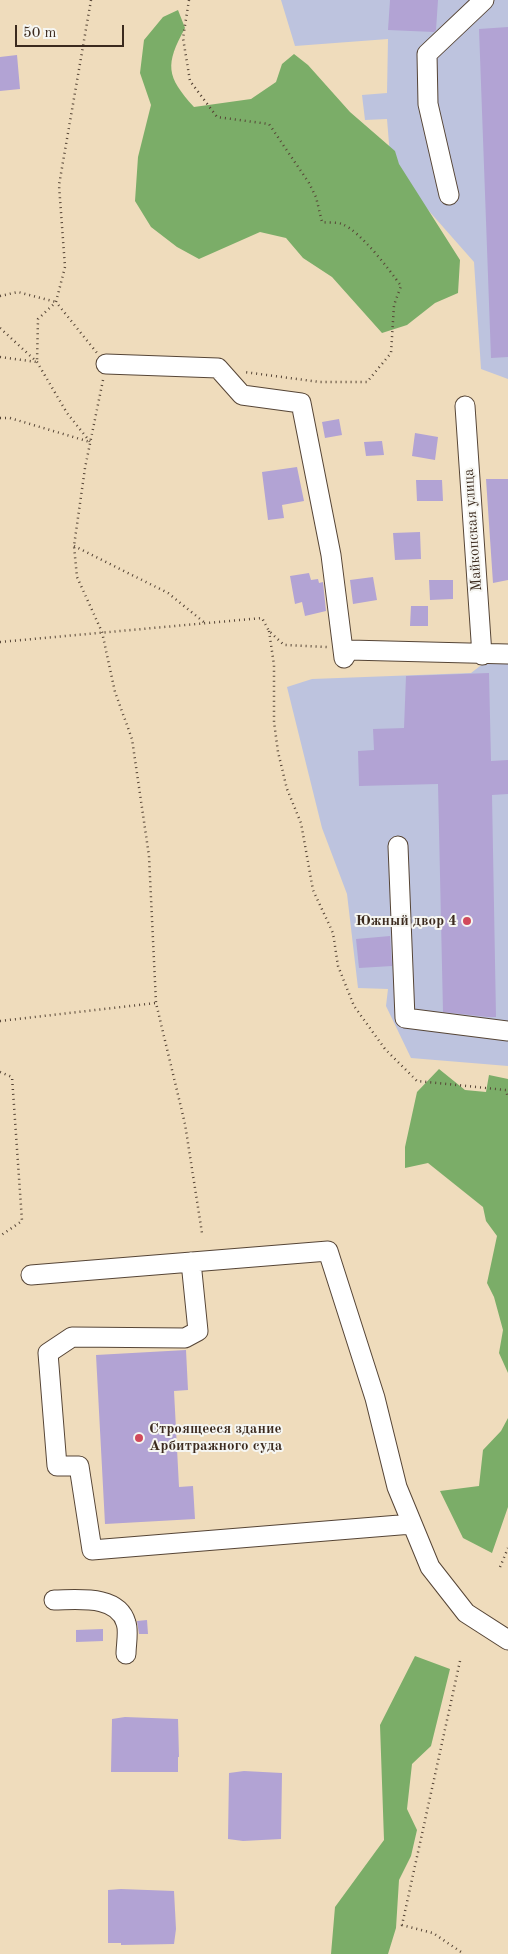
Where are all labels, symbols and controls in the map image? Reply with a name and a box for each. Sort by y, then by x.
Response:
scale bar [18,15,126,47]
text: 50 m [23,26,57,41]
street label: Майкопская улица [460,468,486,592]
place label: Южный двор 4 [355,912,457,930]
marker: Южный двор 4 [461,915,473,927]
place label: Строящееся здание Арбитражного суда [149,1420,282,1455]
marker: Строящееся здание Арбитражного суда [133,1432,145,1444]

